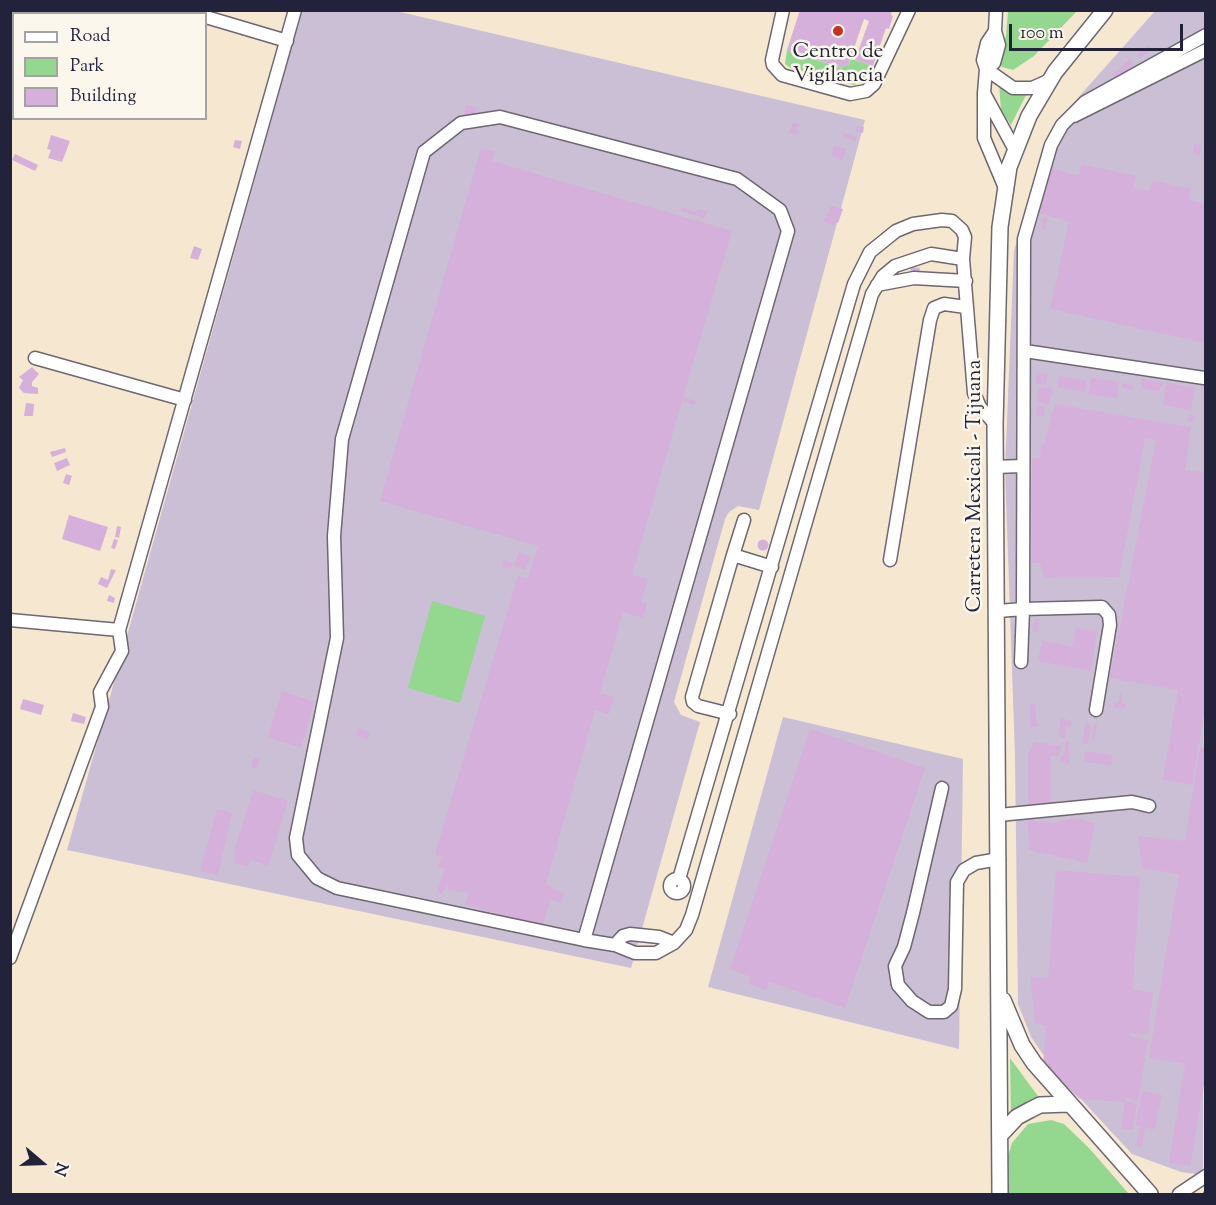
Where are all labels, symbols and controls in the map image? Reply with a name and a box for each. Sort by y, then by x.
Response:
legend [12,12,207,120]
scale bar [1012,12,1186,50]
text: 100 m [1020,21,1064,47]
text: Road [70,24,110,50]
marker: Centro de Vigilancia [831,24,845,38]
place label: Centro de Vigilancia [793,40,883,90]
text: Park [70,54,104,80]
text: Building [70,84,136,110]
street label: Carretera Mexicali - Tijuana [963,360,989,612]
north arrow [12,1133,72,1193]
text: N [47,1159,72,1179]

